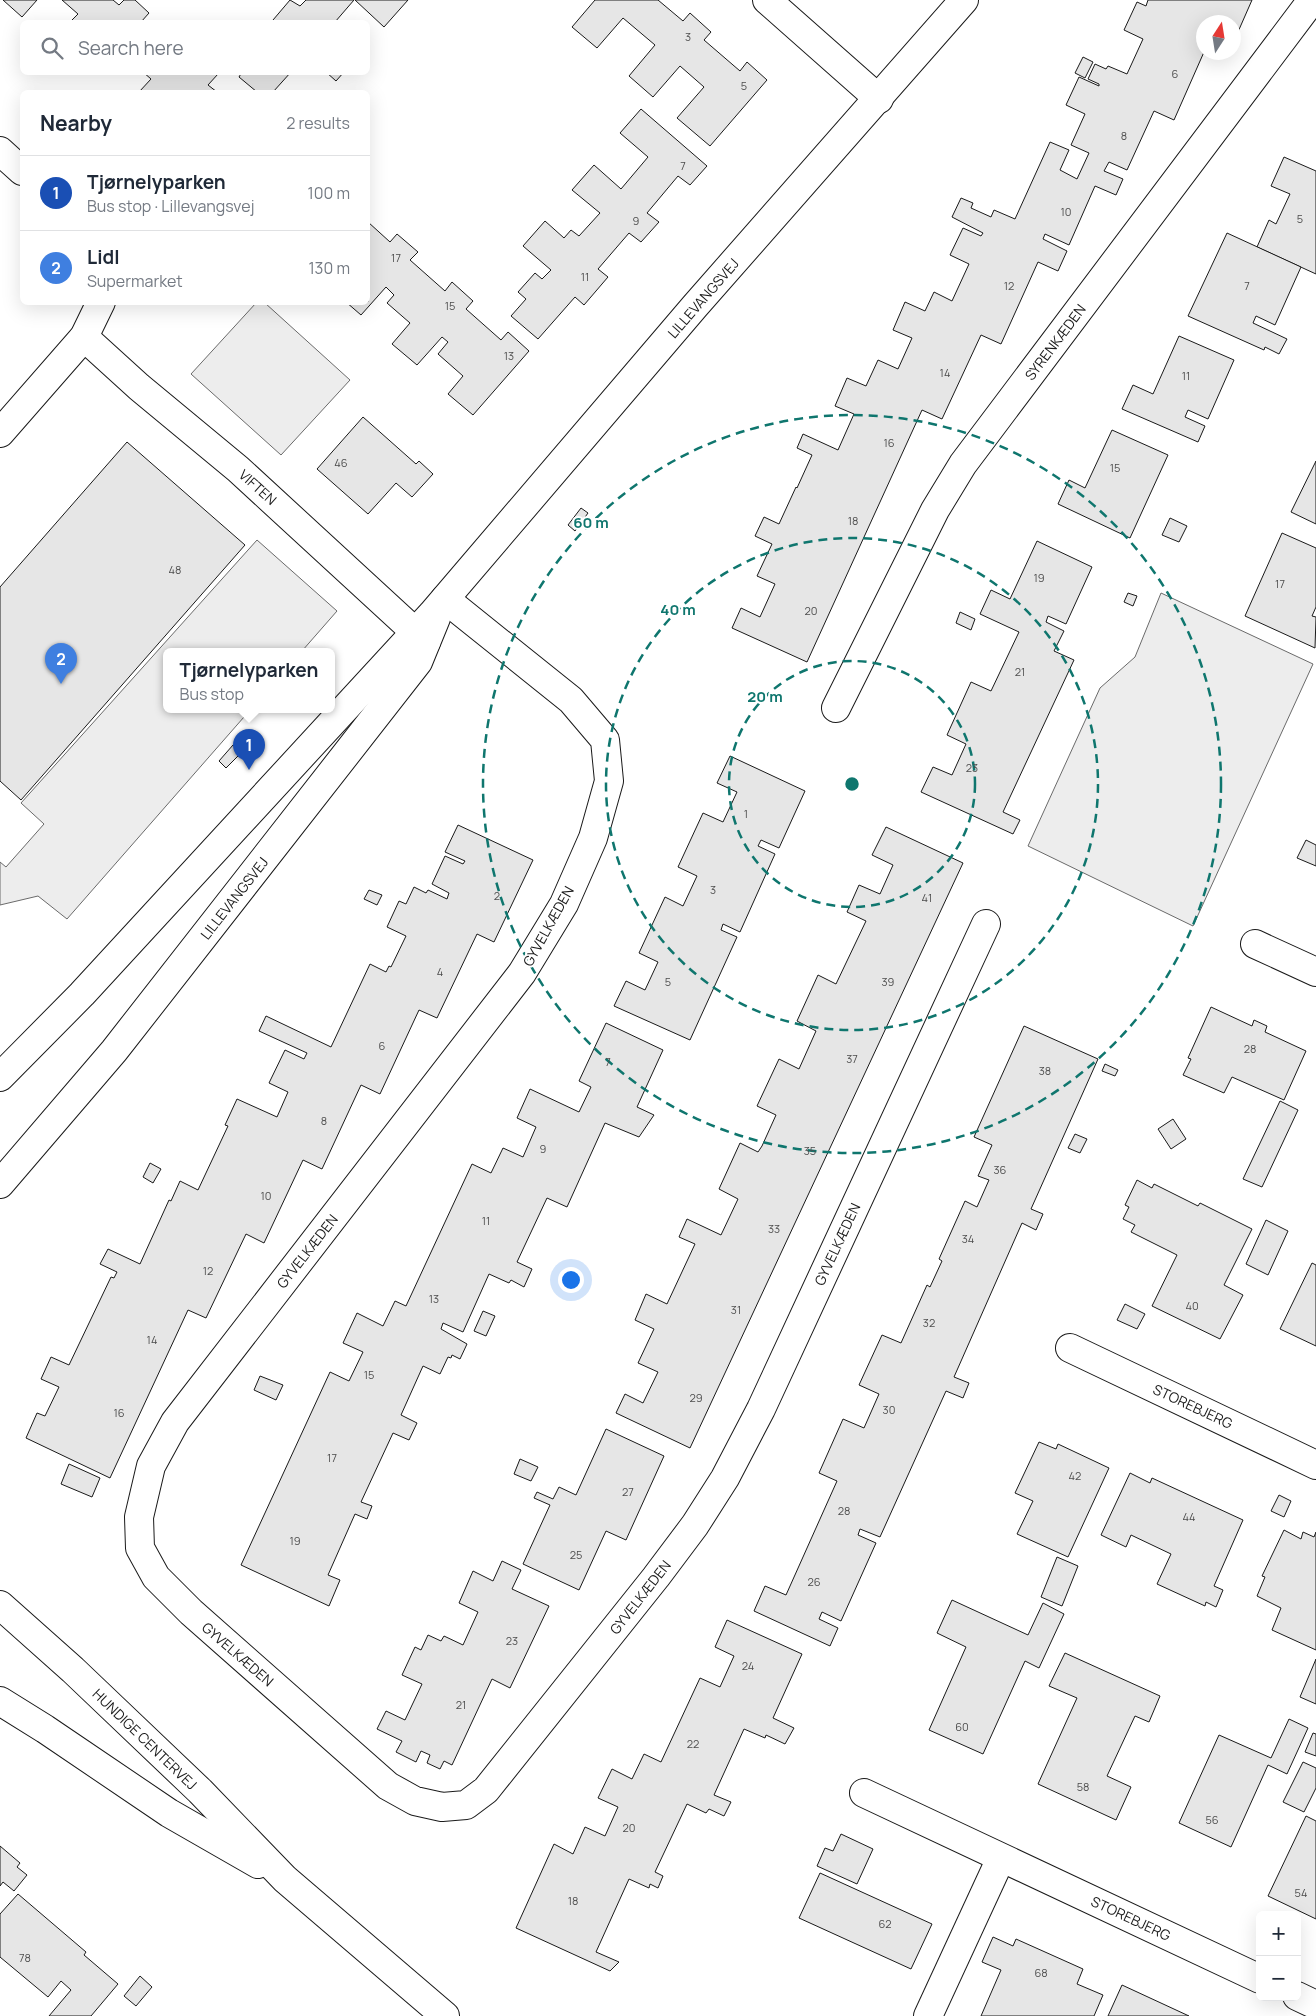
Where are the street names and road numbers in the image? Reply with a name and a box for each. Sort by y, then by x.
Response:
street label: LILLEVANGSVEJ [663,254,743,342]
street label: SYRENKÆDEN [1020,300,1090,384]
street label: VIFTEN [235,465,281,509]
street label: LILLEVANGSVEJ [196,853,272,943]
street label: GYVELKÆDEN [518,882,578,970]
street label: GYVELKÆDEN [810,1200,864,1288]
street label: GYVELKÆDEN [272,1210,342,1292]
street label: STOREBJERG [1150,1379,1236,1433]
street label: GYVELKÆDEN [605,1556,675,1638]
street label: GYVELKÆDEN [198,1618,278,1690]
street label: HUNDIGE CENTERVEJ [89,1684,201,1794]
street label: STOREBJERG [1088,1891,1174,1945]

